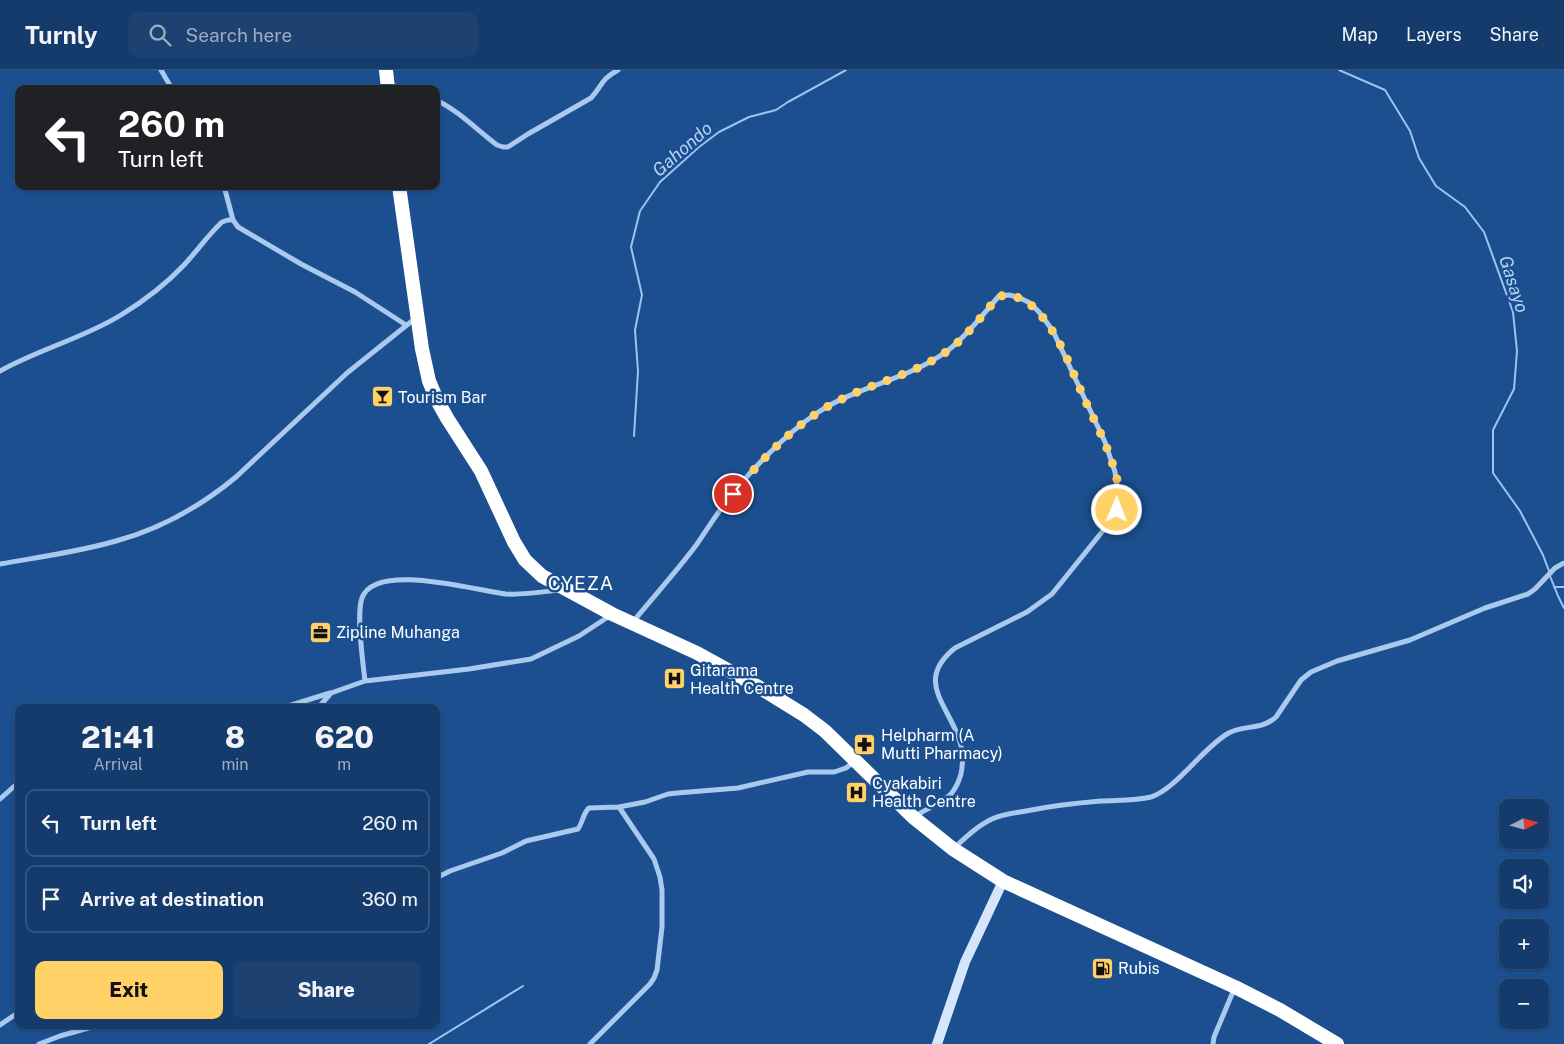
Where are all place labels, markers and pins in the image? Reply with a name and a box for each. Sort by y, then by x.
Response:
bar icon: Tourism Bar [370,385,394,409]
place label: Tourism Bar [398,388,487,407]
pin [712,473,754,515]
office icon: Zipline Muhanga [308,620,332,644]
place label: Zipline Muhanga [336,623,460,642]
place label: Gitarama Health Centre [690,661,794,698]
hospital icon: Gitarama Health Centre [662,667,686,691]
place label: Helpharm (A Mutti Pharmacy) [881,726,1003,763]
pharmacy icon: Helpharm (A Mutti Pharmacy) [853,732,877,756]
place label: Cyakabiri Health Centre [872,774,976,811]
hospital icon: Cyakabiri Health Centre [844,780,868,804]
fuel station icon: Rubis [1090,956,1114,980]
place label: Rubis [1118,959,1160,978]

